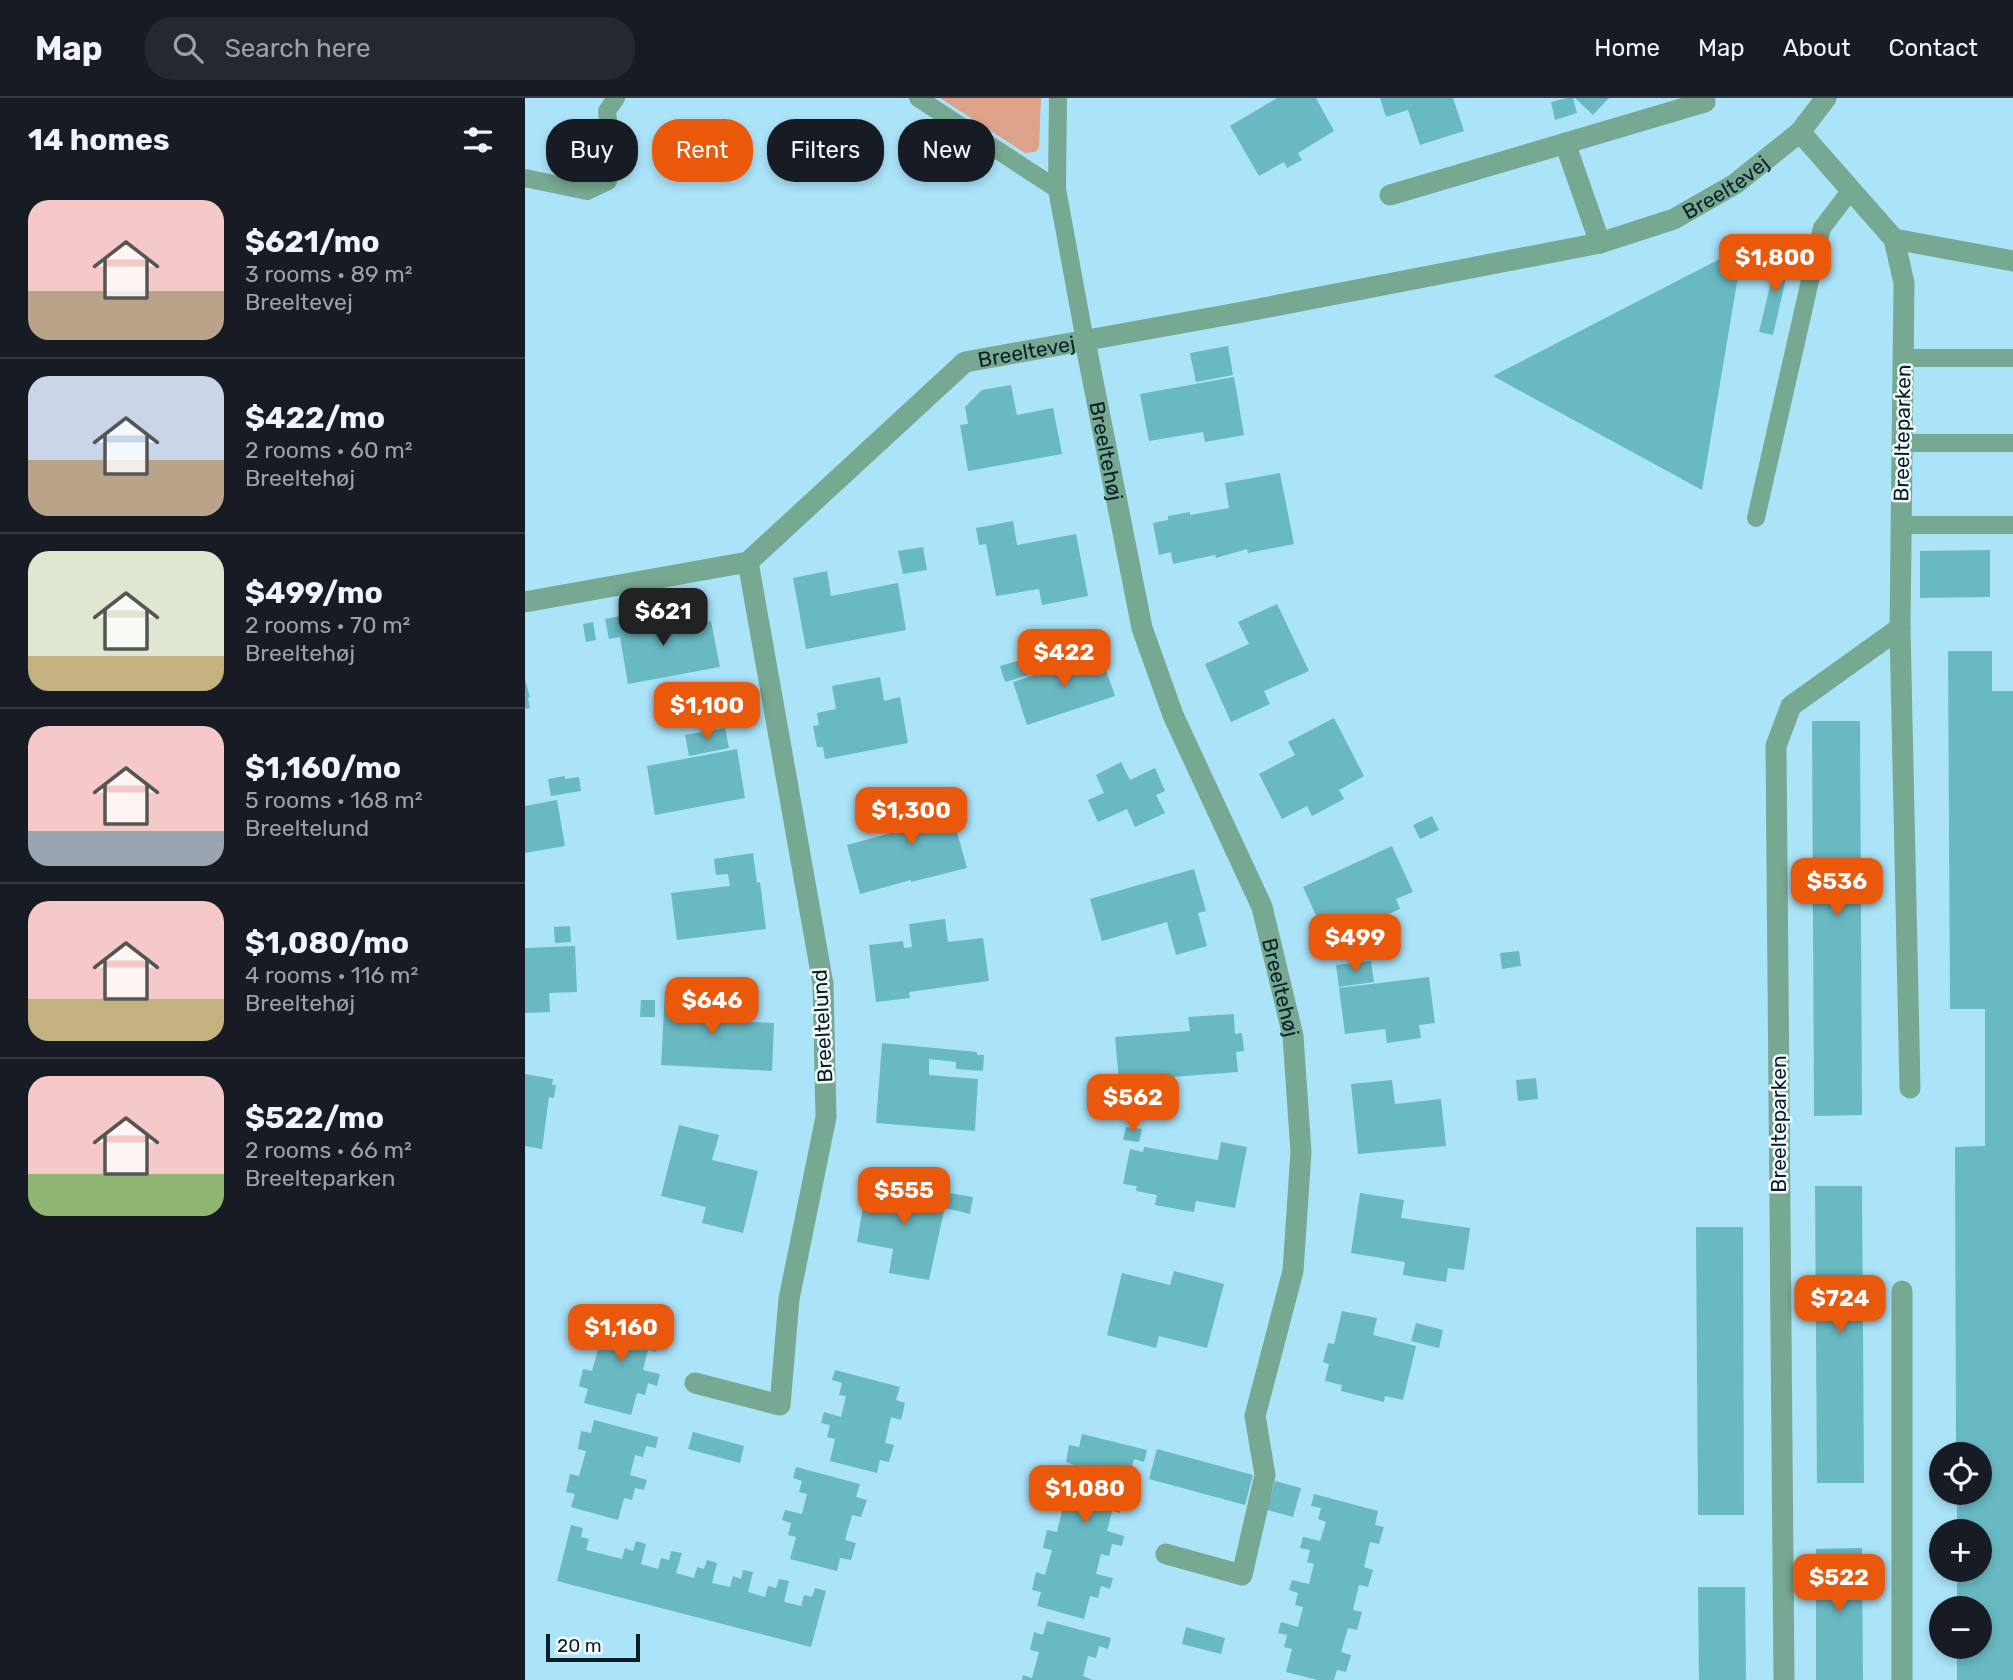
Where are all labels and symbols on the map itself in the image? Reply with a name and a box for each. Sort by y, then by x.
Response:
street label: Breeltevej [1678,150,1774,224]
pin: $1,800 [1718,234,1832,294]
street label: Breeltevej [976,330,1077,372]
street label: Breelteparken [1888,364,1916,502]
street label: Breeltehøj [1085,399,1129,503]
pin: $621 [622,588,704,648]
pin: $422 [1023,630,1105,689]
pin: $1,100 [650,682,764,742]
pin: $1,300 [854,788,968,847]
pin: $536 [1796,858,1878,918]
pin: $499 [1314,914,1396,974]
street label: Breeltehøj [1257,935,1305,1039]
street label: Breeltelund [807,969,837,1083]
pin: $646 [671,978,753,1037]
street label: Breelteparken [1766,1055,1791,1193]
pin: $562 [1092,1074,1174,1134]
pin: $555 [863,1168,945,1227]
pin: $724 [1799,1276,1881,1335]
pin: $1,160 [564,1304,678,1364]
pin: $1,080 [1028,1466,1142,1525]
pin: $522 [1798,1554,1880,1614]
scale bar [546,1631,641,1663]

